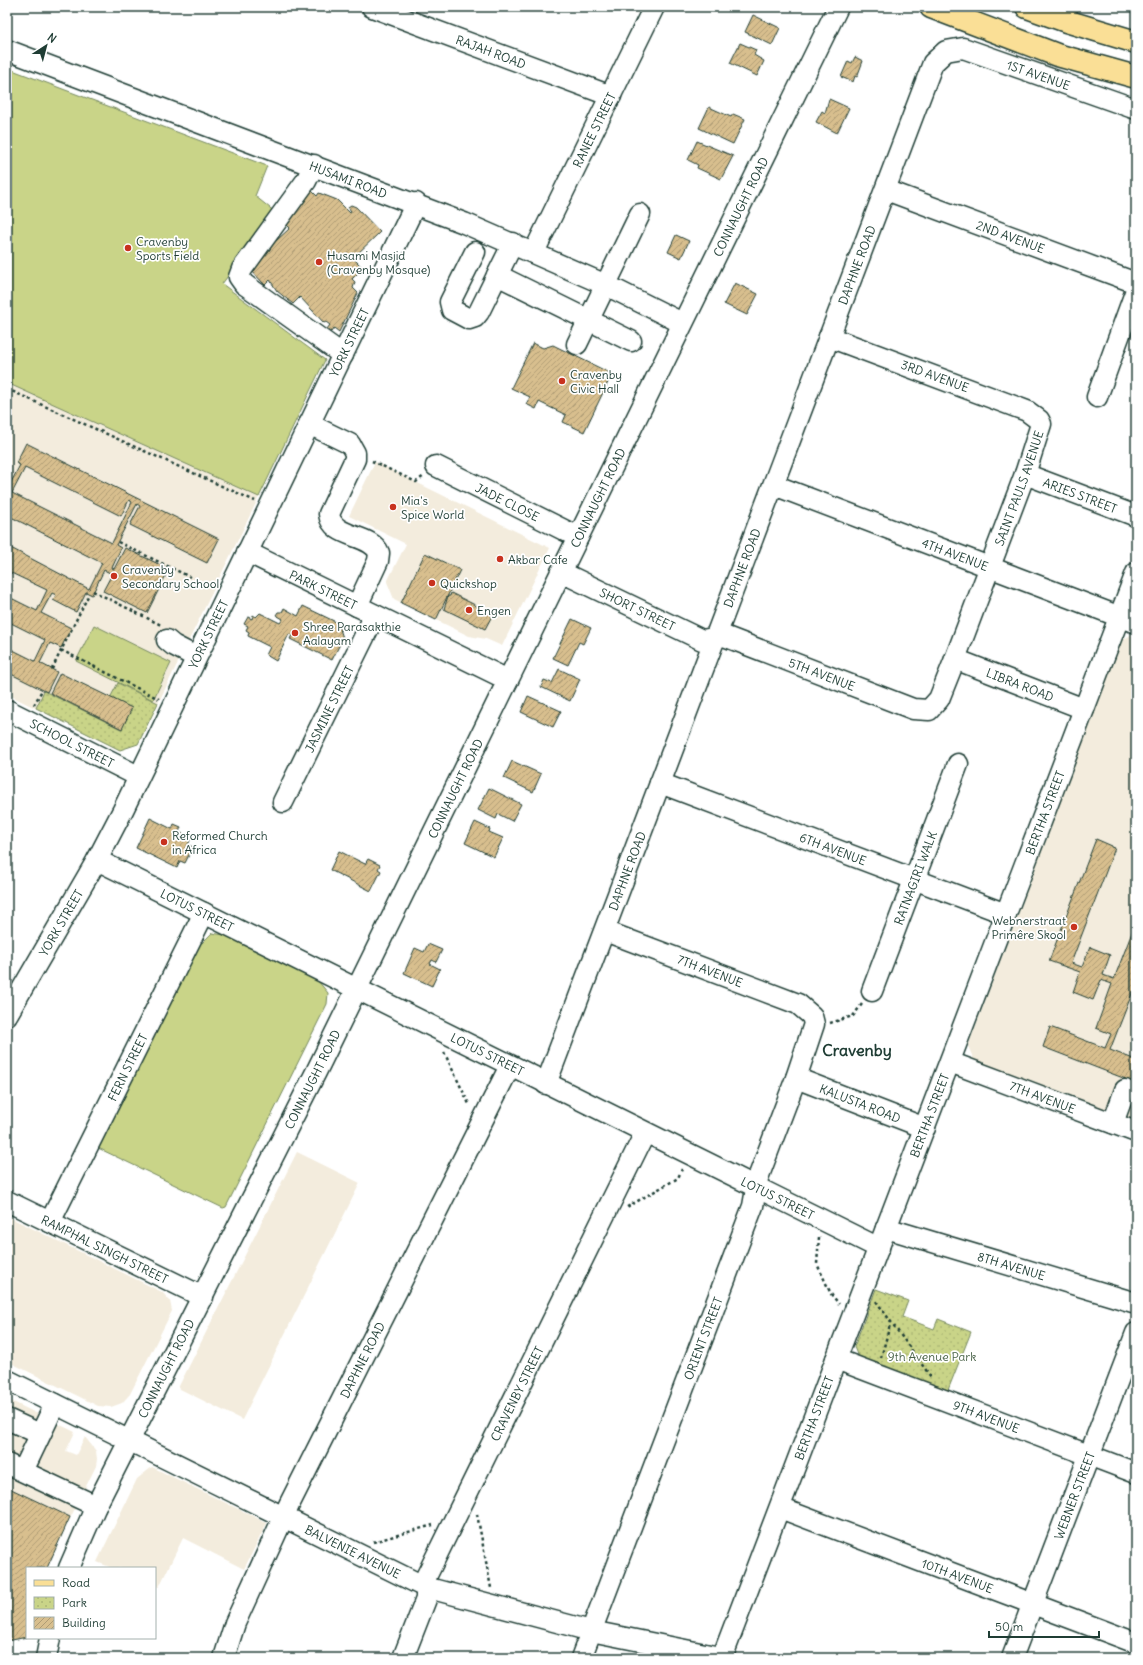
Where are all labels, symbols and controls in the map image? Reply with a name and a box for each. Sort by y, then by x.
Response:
north arrow [26,26,66,66]
text: N [45,30,59,46]
street label: RAJAH ROAD [454,31,528,71]
street label: 1ST AVENUE [1005,57,1072,93]
street label: RANEE STREET [569,90,618,170]
street label: CONNAUGHT ROAD [709,154,771,259]
street label: HUSAMI ROAD [307,158,389,201]
street label: 2ND AVENUE [974,217,1047,256]
street label: DAPHNE ROAD [835,223,878,307]
place label: Cravenby Sports Field [136,234,199,263]
marker: Cravenby Sports Field [123,243,133,253]
place label: Husami Masjid (Cravenby Mosque) [327,248,431,277]
marker: Husami Masjid (Cravenby Mosque) [314,257,324,267]
street label: YORK STREET [326,305,372,379]
street label: 3RD AVENUE [899,357,971,395]
place label: Cravenby Civic Hall [570,367,622,396]
marker: Cravenby Civic Hall [557,376,567,386]
street label: SAINT PAULS AVENUE [991,428,1046,548]
street label: CONNAUGHT ROAD [567,445,628,550]
street label: ARIES STREET [1041,474,1119,516]
street label: JADE CLOSE [473,480,542,524]
place label: Mia's Spice World [401,493,464,522]
marker: Mia's Spice World [388,502,398,512]
street label: DAPHNE ROAD [720,526,763,609]
street label: 4TH AVENUE [920,535,991,574]
place label: Akbar Cafe [508,552,568,567]
marker: Akbar Cafe [495,554,505,564]
place label: Cravenby Secondary School [122,562,219,591]
street label: PARK STREET [287,567,360,612]
marker: Cravenby Secondary School [109,571,119,581]
place label: Quickshop [440,576,497,591]
marker: Quickshop [427,578,437,588]
street label: SHORT STREET [597,584,678,634]
street label: YORK STREET [185,597,231,671]
place label: Engen [477,603,511,618]
marker: Engen [464,605,474,615]
place label: Shree Parasakthie Aalayam [303,619,401,648]
marker: Shree Parasakthie Aalayam [290,628,300,638]
street label: 5TH AVENUE [787,654,857,694]
street label: JASMINE STREET [301,663,357,755]
street label: LIBRA ROAD [984,664,1056,704]
street label: SCHOOL STREET [28,715,117,770]
street label: CONNAUGHT ROAD [424,736,486,841]
street label: BERTHA STREET [1022,768,1067,857]
place label: Reformed Church in Africa [172,828,268,857]
street label: RATNAGIRI WALK [890,828,940,927]
street label: DAPHNE ROAD [605,829,649,912]
street label: 6TH AVENUE [798,829,868,868]
marker: Reformed Church in Africa [159,837,169,847]
street label: LOTUS STREET [158,885,236,934]
street label: YORK STREET [36,886,86,959]
place label: Webnerstraat Primêre Skool [991,913,1066,942]
marker: Webnerstraat Primêre Skool [1069,922,1079,932]
street label: 7TH AVENUE [675,952,745,990]
street label: CONNAUGHT ROAD [281,1027,343,1131]
street label: LOTUS STREET [448,1029,527,1078]
street label: FERN STREET [104,1031,150,1103]
district label: Cravenby [822,1040,892,1061]
street label: BERTHA STREET [906,1071,952,1159]
street label: 7TH AVENUE [1008,1078,1078,1116]
street label: KALUSTA ROAD [818,1080,903,1125]
street label: LOTUS STREET [739,1173,817,1222]
street label: RAMPHAL SINGH STREET [39,1212,171,1286]
street label: 8TH AVENUE [976,1248,1047,1283]
street label: ORIENT STREET [680,1295,725,1382]
street label: CONNAUGHT ROAD [134,1316,197,1420]
street label: DAPHNE ROAD [337,1319,388,1400]
street label: CRAVENBY STREET [487,1344,546,1443]
park label: 9th Avenue Park [888,1349,976,1364]
street label: BERTHA STREET [791,1374,836,1462]
street label: 9TH AVENUE [951,1397,1022,1436]
street label: WEBNER STREET [1051,1449,1098,1541]
street label: BALVENIE AVENUE [303,1521,403,1581]
street label: 10TH AVENUE [920,1555,996,1596]
legend [26,1567,156,1639]
text: Road [62,1575,90,1590]
text: Park [62,1595,87,1610]
scale bar [989,1613,1099,1639]
text: Building [62,1615,106,1630]
text: 50 m [995,1619,1024,1634]

